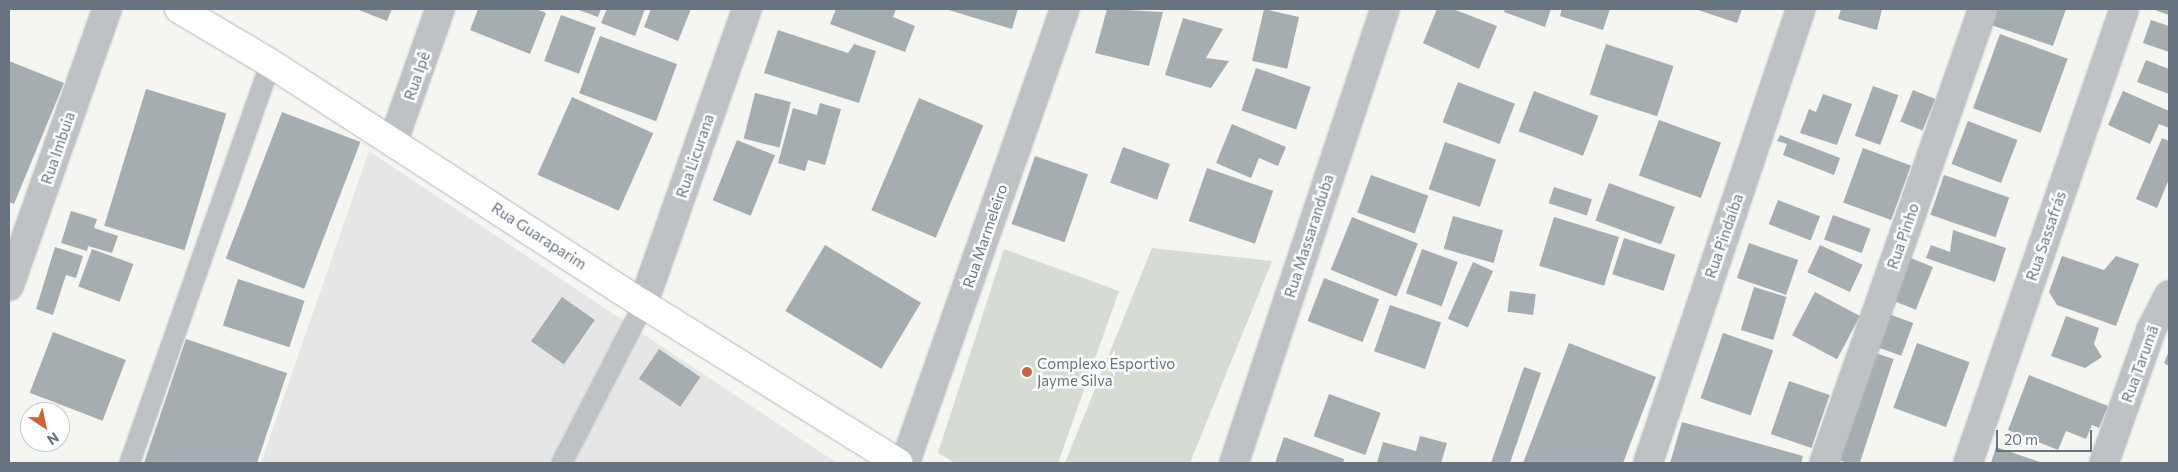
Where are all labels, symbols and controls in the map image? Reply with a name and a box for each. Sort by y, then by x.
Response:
street label: Rua Ipê [400,49,434,103]
street label: Rua Imbuia [37,109,79,187]
street label: Rua Licurana [672,112,718,200]
street label: Rua Massaranduba [1281,172,1337,300]
street label: Rua Marmeleiro [959,182,1011,290]
street label: Rua Sassafrás [2022,189,2070,283]
street label: Rua Pindaíba [1701,191,1747,281]
street label: Rua Guaraparim [488,199,590,273]
street label: Rua Pinho [1883,201,1923,271]
street label: Rua Tarumã [2118,323,2162,405]
place label: Complexo Esportivo Jayme Silva [1037,354,1175,389]
marker: Complexo Esportivo Jayme Silva [1021,366,1033,378]
north arrow [20,402,70,452]
scale bar [1998,420,2094,452]
text: N [44,429,62,449]
text: 20 m [2004,430,2038,448]

